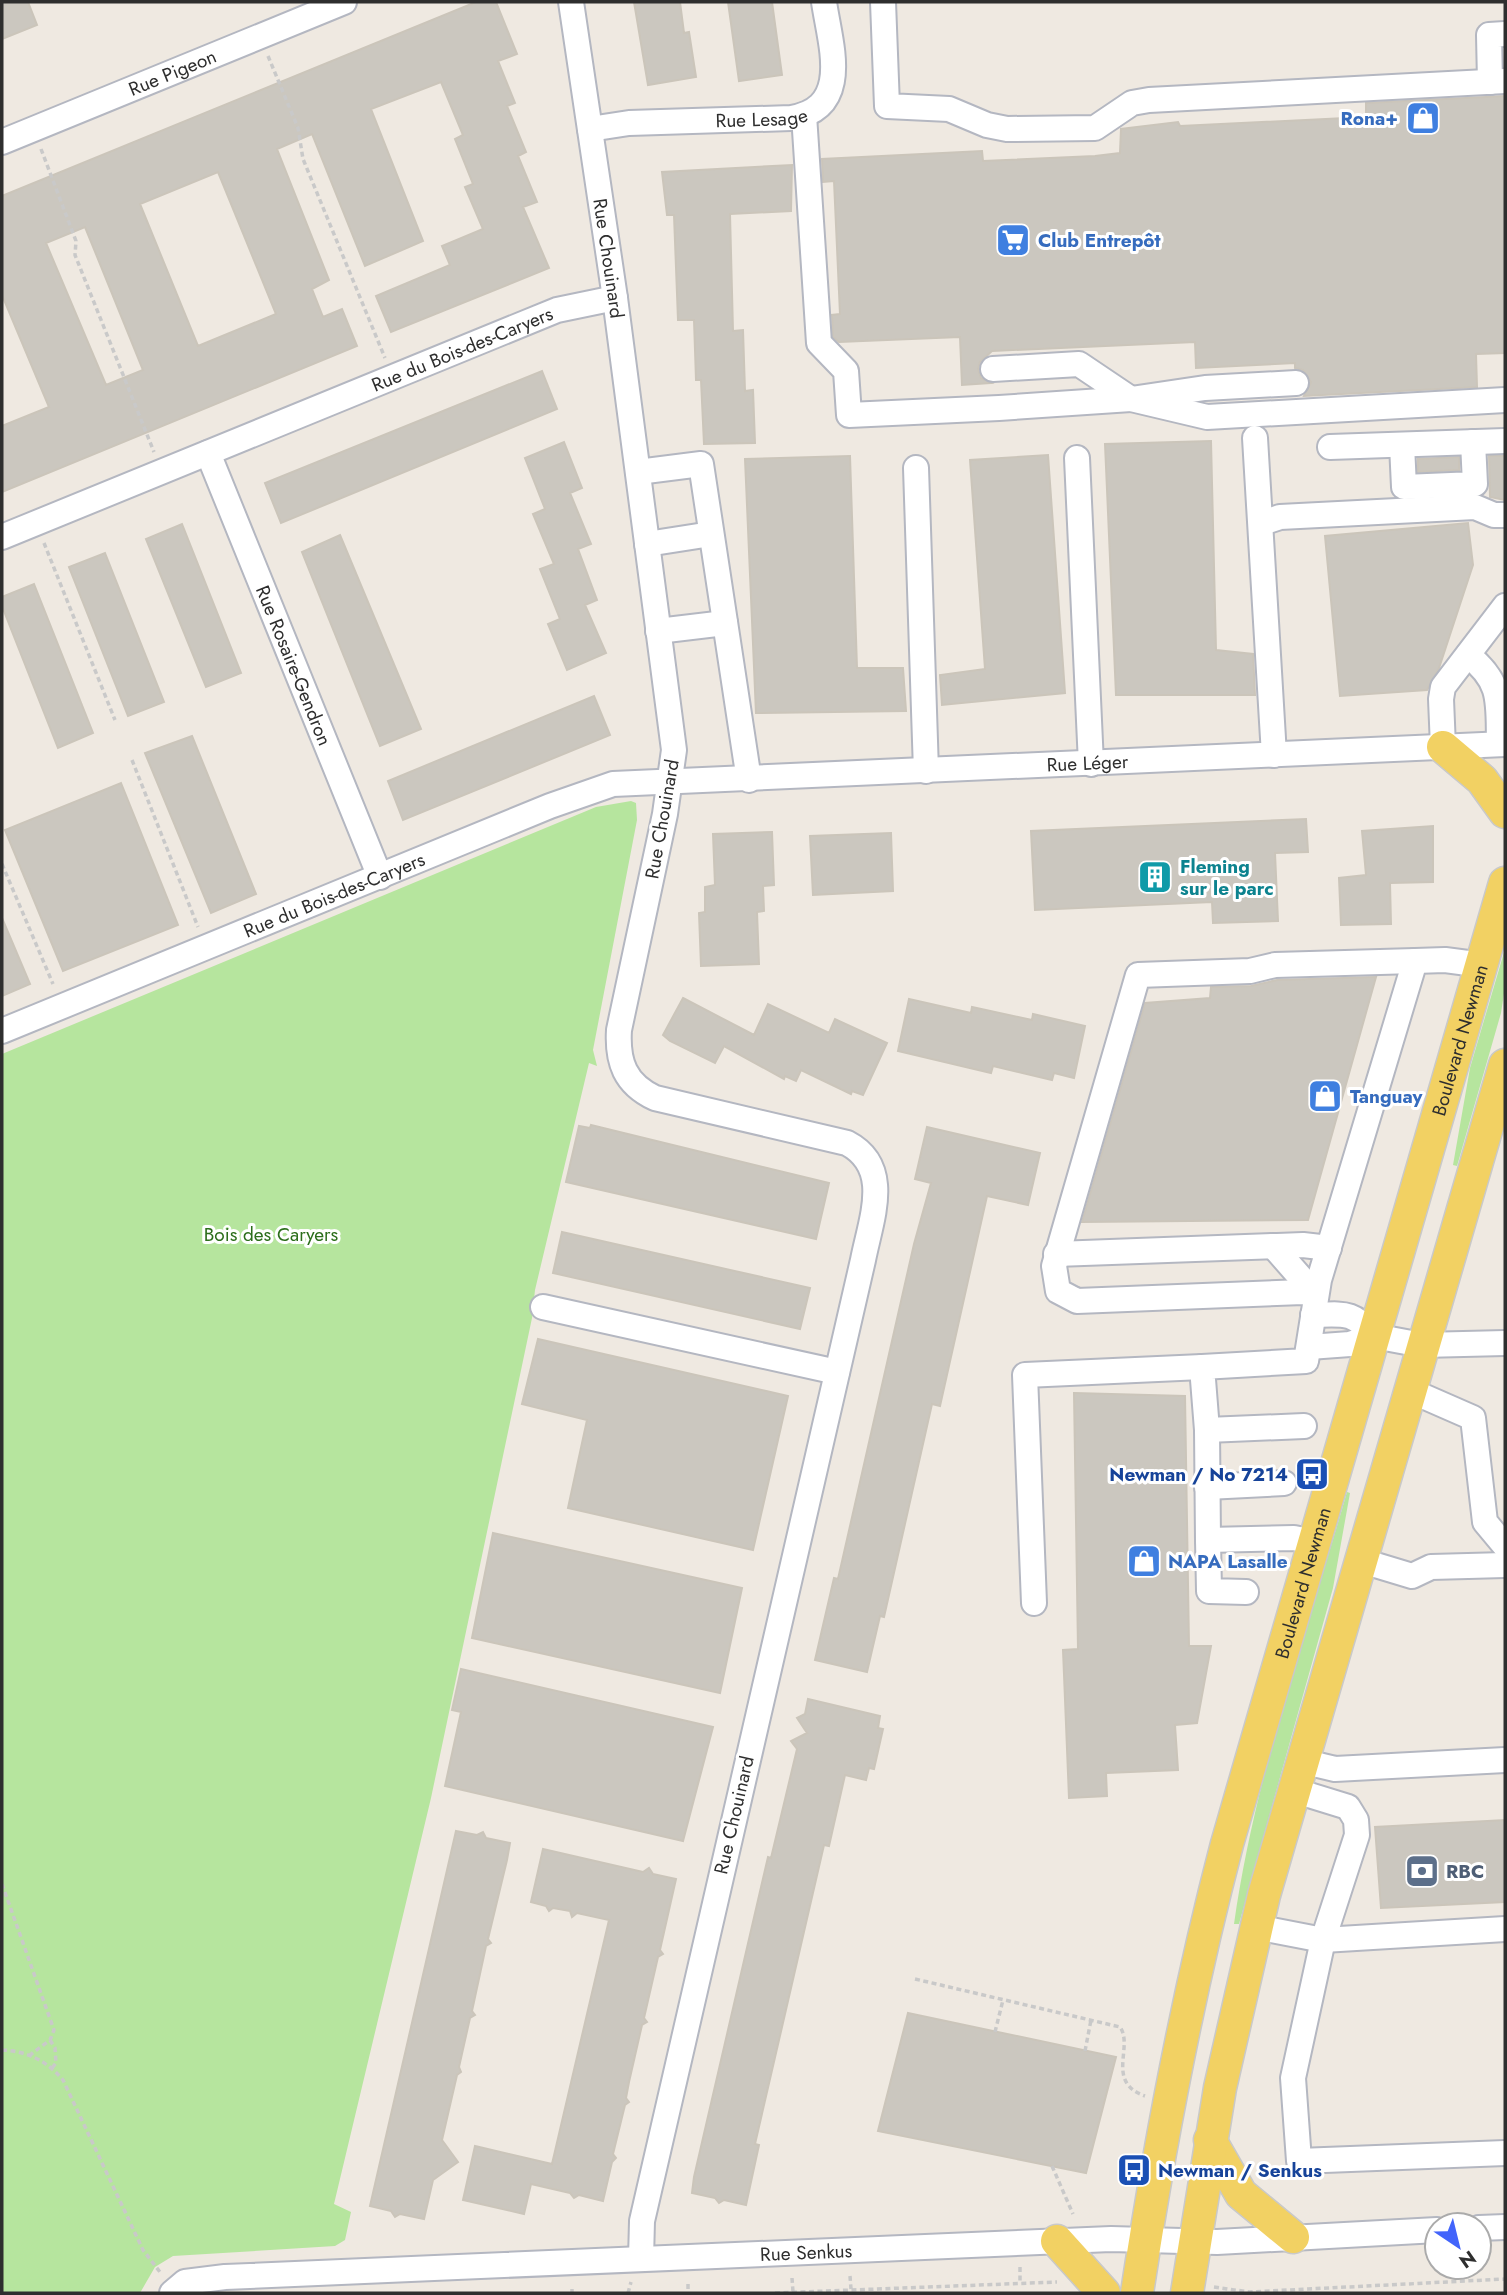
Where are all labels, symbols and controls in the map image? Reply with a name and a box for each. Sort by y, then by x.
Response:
street label: Rue Pigeon [124,42,220,102]
shop icon: Rona+ [1404,99,1442,137]
street label: Rue Lesage [715,101,811,134]
place label: Rona+ [1341,105,1398,132]
street label: Rue Chouinard [587,196,631,320]
supermarket icon: Club Entrepôt [994,221,1032,259]
place label: Club Entrepôt [1038,227,1161,254]
street label: Rue du Bois-des-Caryers [367,300,557,398]
street label: Rue Rosaire-Gendron [249,581,339,749]
street label: Rue Léger [1046,747,1129,778]
street label: Rue Chouinard [638,757,686,881]
street label: Rue du Bois-des-Caryers [239,845,429,944]
place label: Fleming sur le parc [1180,853,1274,902]
building icon: Fleming sur le parc [1136,858,1174,896]
street label: Boulevard Newman [1425,961,1494,1119]
shop icon: Tanguay [1306,1077,1344,1115]
place label: Tanguay [1350,1083,1424,1110]
park label: Bois des Caryers [204,1221,339,1248]
bus stop icon: Newman / No 7214 [1293,1455,1331,1493]
place label: Newman / No 7214 [1109,1461,1288,1488]
street label: Boulevard Newman [1268,1504,1337,1662]
shop icon: NAPA Lasalle [1125,1542,1163,1580]
place label: NAPA Lasalle [1168,1548,1288,1575]
street label: Rue Chouinard [707,1753,761,1877]
bank icon: RBC [1403,1852,1441,1890]
place label: RBC [1446,1858,1484,1885]
bus stop icon: Newman / Senkus [1115,2151,1153,2189]
place label: Newman / Senkus [1158,2157,1322,2184]
north arrow [1423,2211,1493,2281]
street label: Rue Senkus [760,2237,853,2268]
text: N [1454,2244,1481,2275]

